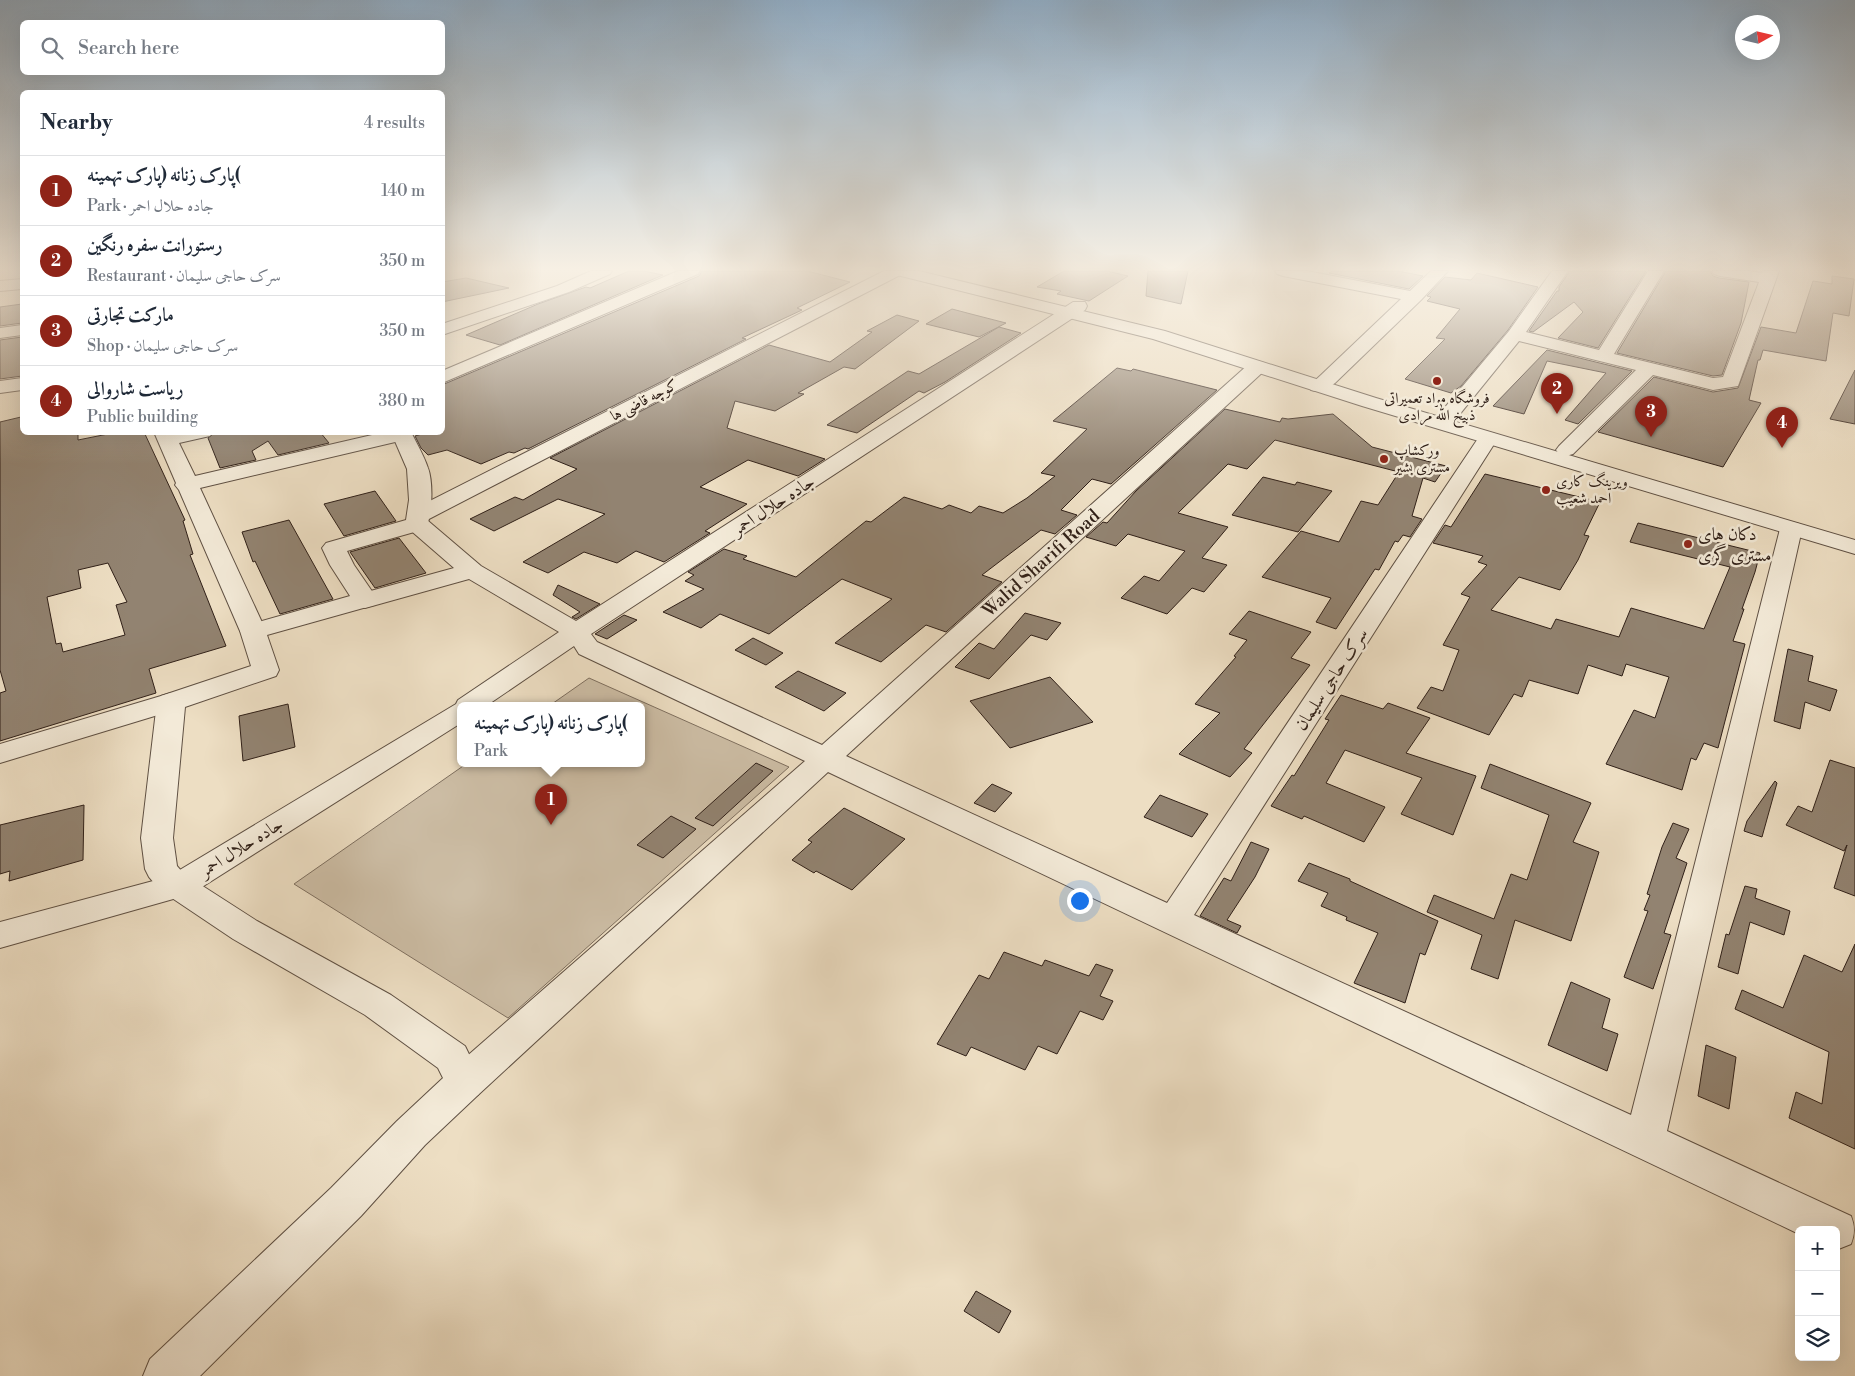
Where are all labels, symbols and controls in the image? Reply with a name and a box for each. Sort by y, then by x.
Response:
north arrow [1735,15,1780,60]
search box [20,20,445,75]
icon: search [38,34,66,62]
text: Search here [78,36,179,60]
text: Nearby [40,110,113,136]
text: 4 results [364,113,425,133]
text: پارک زنانه (پارک تهمینه( [87,163,241,187]
text: 1 [52,181,60,201]
text: 140 m [381,181,425,201]
text: Park · جاده حلال احمر [87,196,214,216]
text: رستورانت سفره رنگین [87,233,223,257]
text: 2 [51,251,61,271]
text: 350 m [379,251,425,271]
text: Restaurant · سرک حاجی سلیمان [87,266,281,286]
text: مارکت تجارتی [87,303,174,327]
text: 3 [51,321,61,341]
text: 350 m [379,321,425,341]
text: Shop · سرک حاجی سلیمان [87,336,238,356]
pin: 2 [1541,373,1573,414]
street label: کوچه قاضی ها [607,375,682,426]
marker: فروشگاه مواد تعمیراتی ذبیخ الله مرادی [1431,375,1443,387]
text: ریاست شاروالی [87,377,184,401]
place label: فروشگاه مواد تعمیراتی ذبیخ الله مرادی [1384,388,1490,429]
text: 4 [51,391,61,411]
text: 380 m [378,391,425,411]
pin: 3 [1635,396,1667,437]
text: Public building [87,407,198,427]
pin: 4 [1766,407,1798,448]
place label: ورکشاپ مستری بشیر [1392,441,1450,477]
marker: ورکشاپ مستری بشیر [1378,453,1390,465]
street label: جاده حلال احمر [726,470,819,542]
place label: ویرینگ کاری احمد شعیب [1556,471,1628,508]
marker: ویرینگ کاری احمد شعیب [1540,484,1552,496]
street label: Walid Sharifi Road [977,504,1105,623]
place label: دکان های مستری گری [1698,523,1772,567]
marker: دکان های مستری گری [1682,538,1694,550]
street label: سرک حاجی سلیمان [1290,623,1373,735]
popup [457,702,645,767]
text: پارک زنانه (پارک تهمینه( [474,711,628,735]
text: Park [474,741,507,761]
pin: 1 [535,784,567,825]
street label: جاده حلال احمر [193,813,287,883]
your location [1067,888,1093,914]
map controls [1795,1226,1840,1361]
button: + [1795,1226,1840,1271]
button: − [1795,1271,1840,1316]
button: layers [1795,1316,1840,1361]

